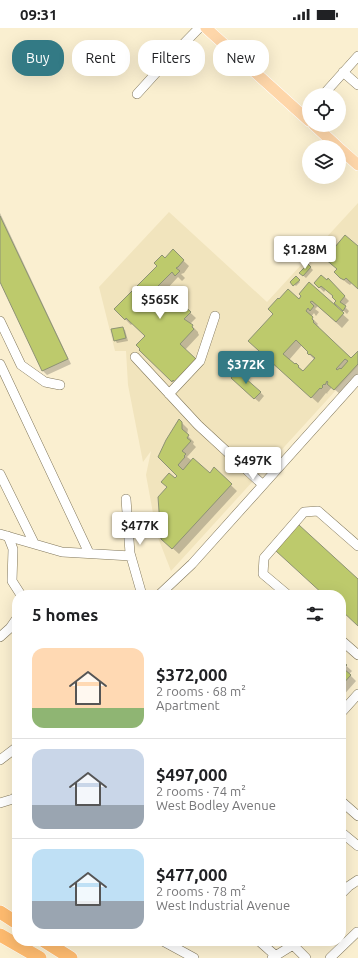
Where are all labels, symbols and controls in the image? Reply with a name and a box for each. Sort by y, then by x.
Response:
text: 09:31 [20,6,58,23]
chip: Buy [12,40,64,76]
chip: Rent [72,40,130,76]
chip: Filters [138,40,205,76]
chip: New [213,40,269,76]
map controls [302,88,346,184]
button: locate [302,88,346,132]
button: layers [302,140,346,184]
pin: $1.28M [272,236,338,270]
text: $1.28M [283,242,327,256]
pin: $565K [132,286,188,320]
text: $565K [141,292,179,306]
pin: $372K [218,351,274,385]
text: $372K [227,357,265,371]
pin: $497K [225,447,281,481]
text: $497K [234,453,272,467]
pin: $477K [112,512,168,546]
text: $477K [121,518,159,532]
icon: filters [304,603,326,625]
text: 5 homes [32,605,98,624]
icon: home [64,664,112,712]
text: $372,000 [156,665,227,684]
text: 2 rooms · 68 m² [156,684,246,698]
text: Apartment [156,698,220,712]
icon: home [64,765,112,813]
text: $497,000 [156,765,227,784]
text: 2 rooms · 74 m² [156,784,246,798]
text: West Bodley Avenue [156,798,276,812]
icon: home [64,865,112,913]
text: $477,000 [156,865,227,884]
text: 2 rooms · 78 m² [156,884,246,898]
text: West Industrial Avenue [156,898,290,912]

